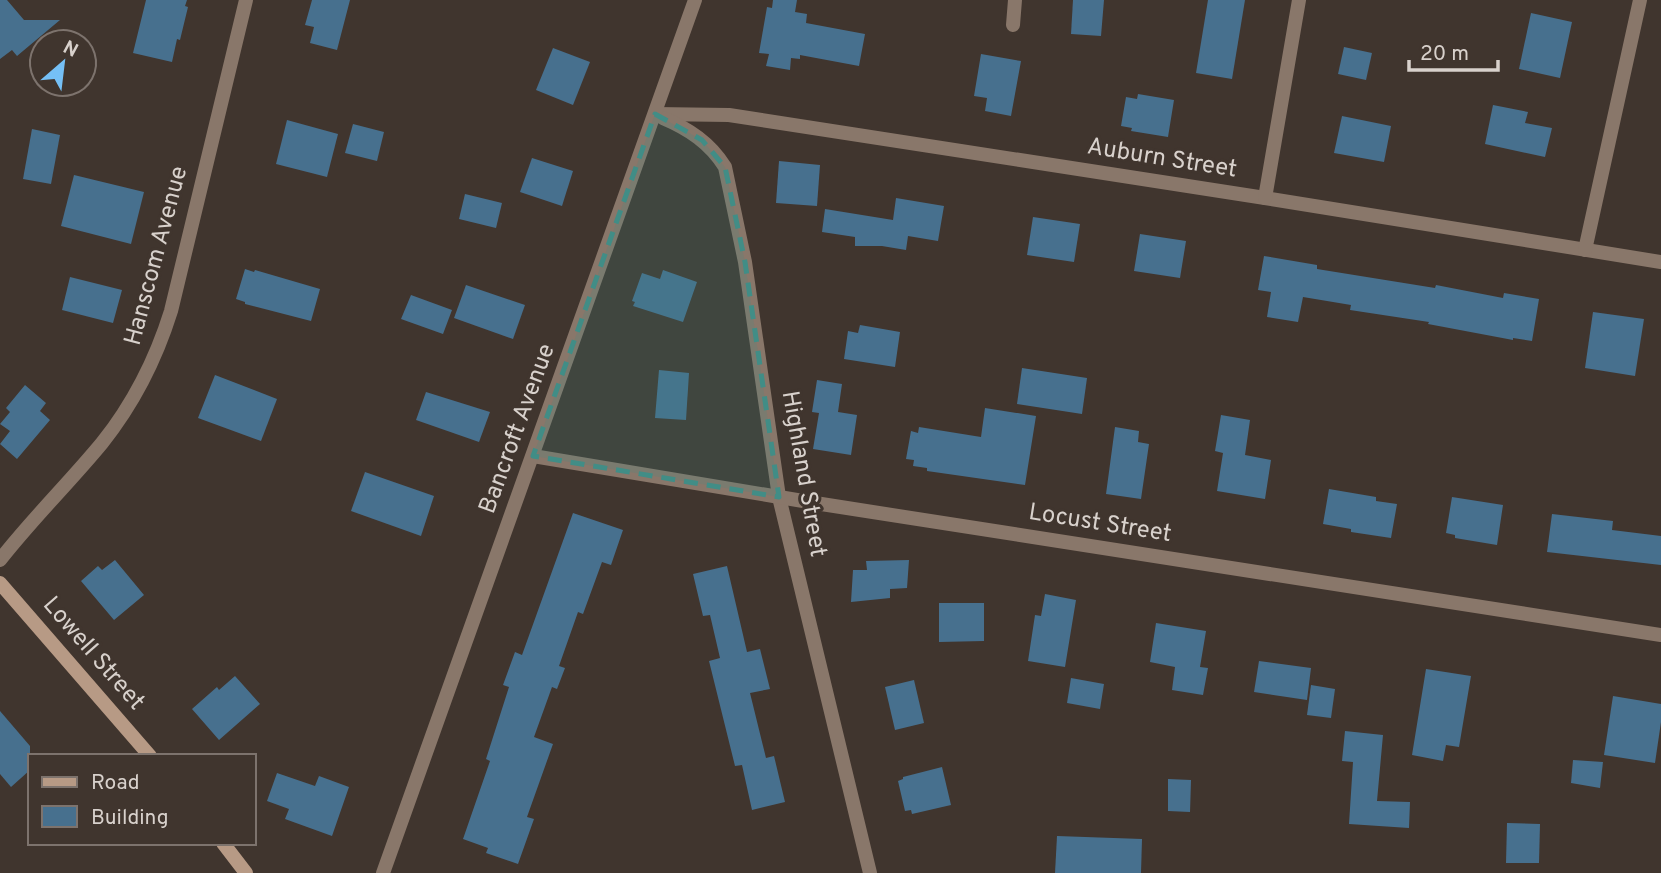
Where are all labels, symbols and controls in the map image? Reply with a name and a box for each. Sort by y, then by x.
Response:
north arrow [28,28,98,98]
scale bar [1409,28,1498,72]
text: N [58,36,82,64]
text: 20 m [1420,41,1469,68]
street label: Auburn Street [1085,132,1239,186]
street label: Hanscom Avenue [119,163,195,349]
street label: Bancroft Avenue [473,340,563,518]
street label: Highland Street [774,389,832,559]
street label: Locust Street [1026,498,1174,550]
street label: Lowell Street [36,591,150,717]
legend [28,754,256,845]
text: Road [91,770,140,797]
text: Building [91,805,169,832]

